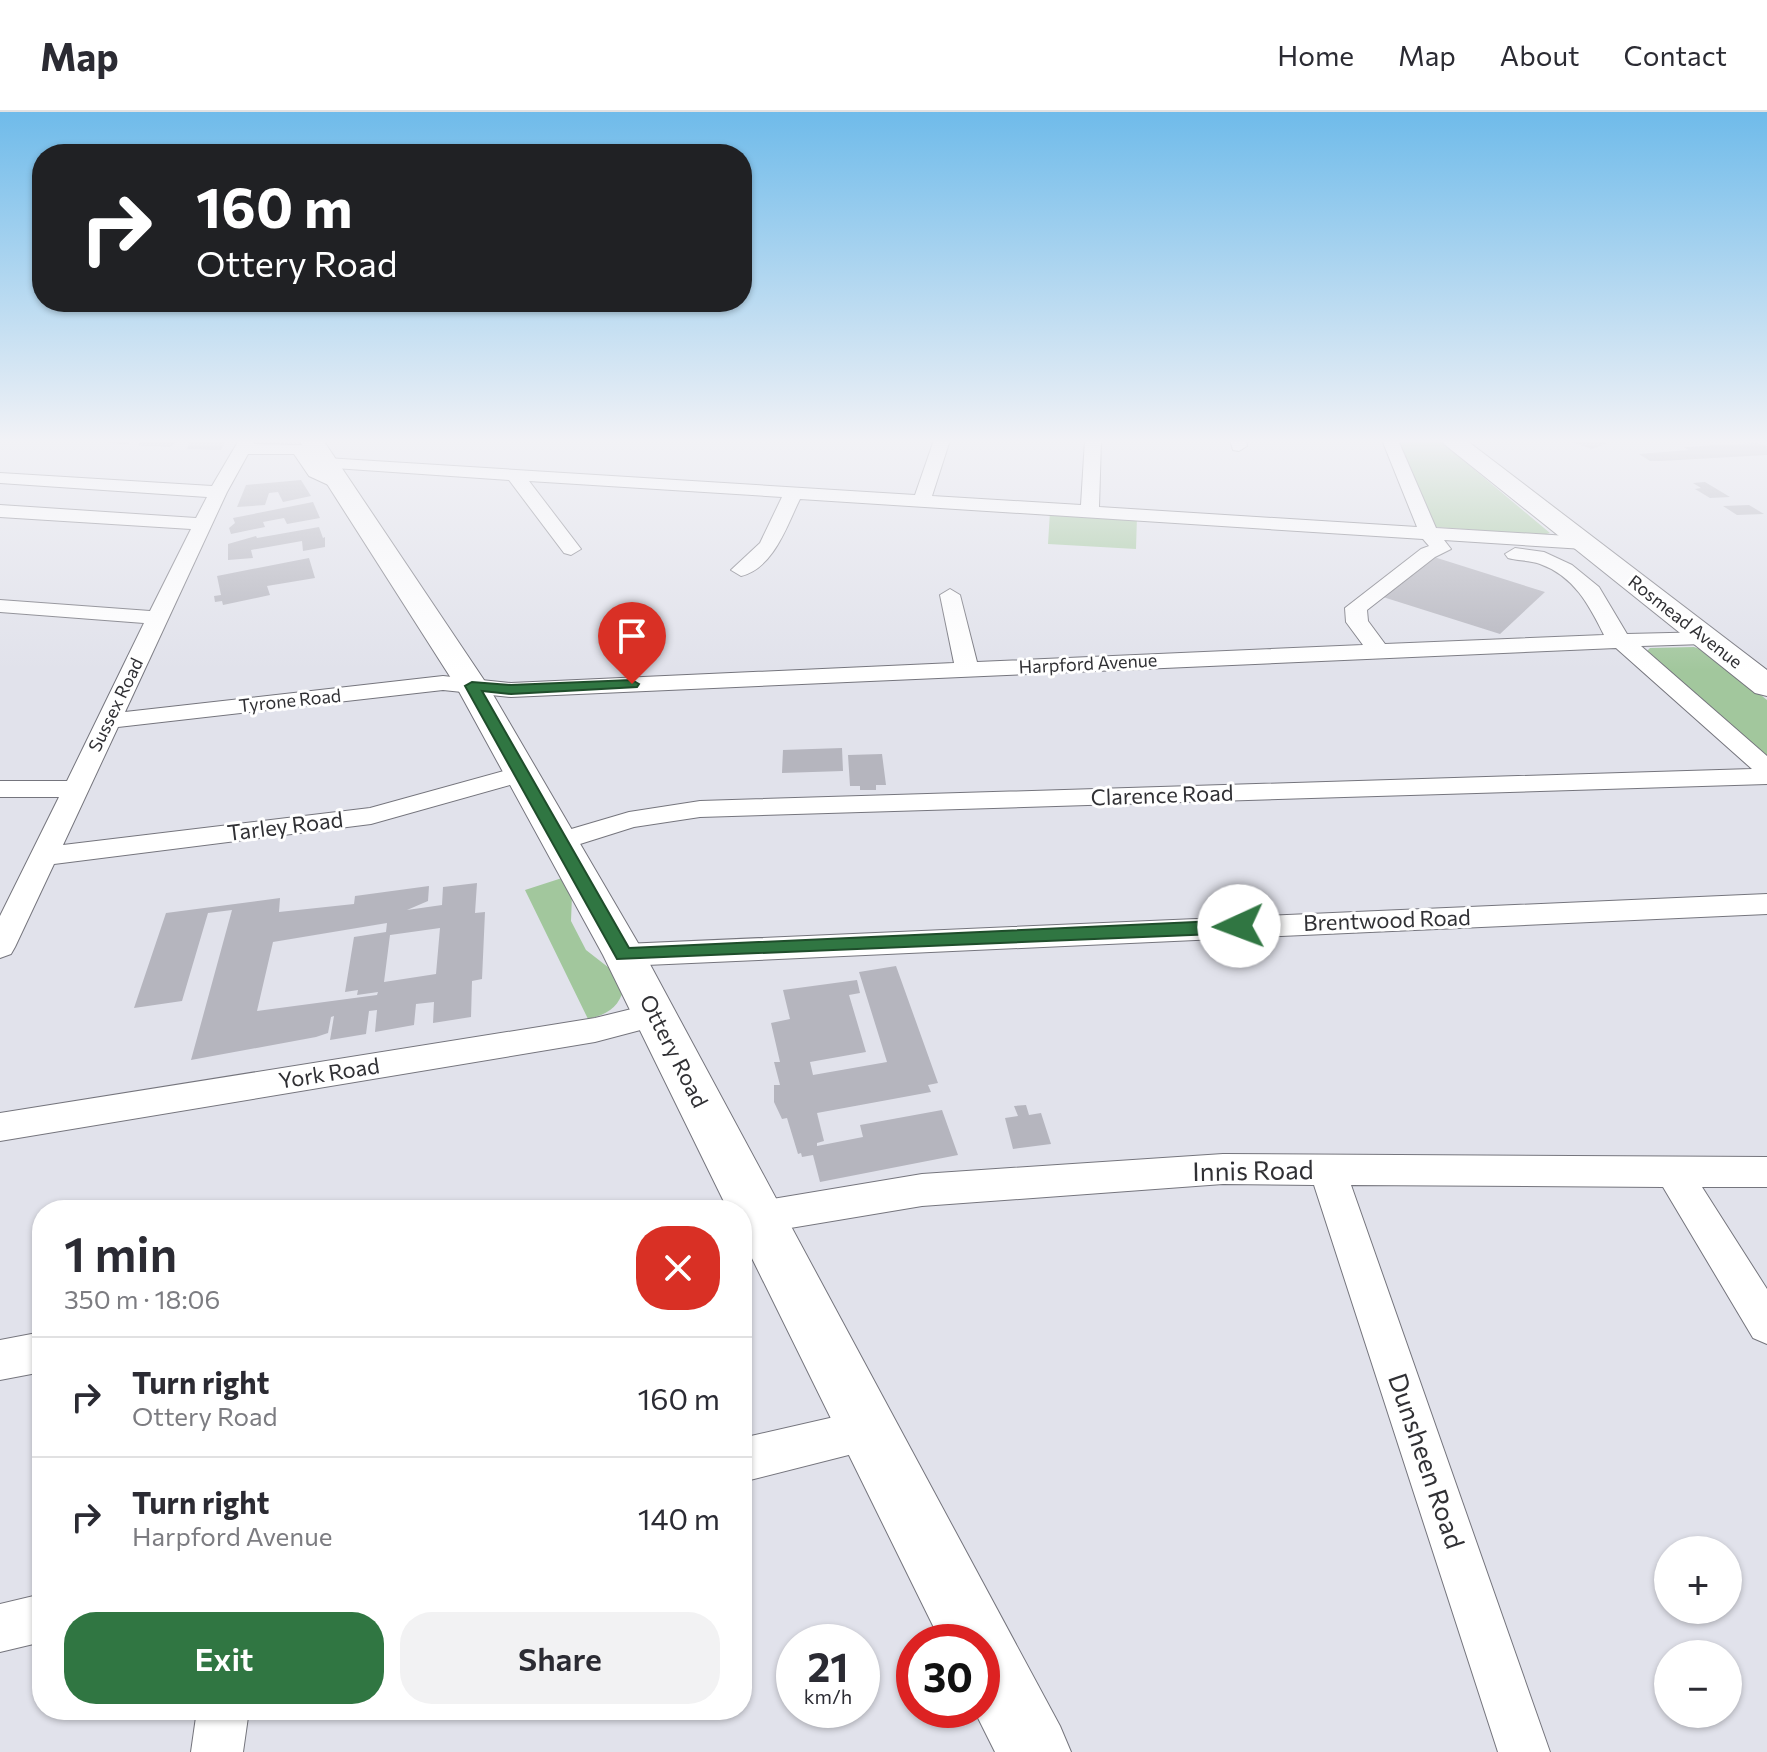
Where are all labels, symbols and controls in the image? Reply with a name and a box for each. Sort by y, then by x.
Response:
text: Map [40,32,119,79]
text: Home [1277,38,1354,72]
text: Map [1398,38,1456,72]
text: About [1500,38,1580,72]
text: Contact [1624,38,1727,72]
text: 160 m [196,171,353,240]
icon: right [64,176,168,280]
text: Ottery Road [196,240,398,284]
street label: Rosmead Avenue [1624,570,1747,673]
pin [598,602,666,684]
icon: arrive [610,614,654,658]
street label: Harpford Avenue [1018,648,1158,678]
street label: Sussex Road [83,654,147,755]
street label: Tyrone Road [238,684,342,716]
street label: Clarence Road [1090,779,1234,810]
street label: Tarley Road [226,805,344,846]
position arrow [1197,884,1281,968]
street label: Brentwood Road [1303,903,1471,936]
street label: Ottery Road [634,990,714,1112]
street label: York Road [277,1051,381,1094]
street label: Innis Road [1192,1153,1314,1186]
text: 1 min [64,1223,177,1282]
button: close [636,1226,720,1310]
text: 350 m · 18:06 [64,1283,220,1314]
text: Turn right [132,1363,269,1400]
street label: Dunsheen Road [1383,1369,1472,1552]
icon: right [64,1375,108,1419]
text: 160 m [637,1379,720,1416]
text: Ottery Road [132,1400,278,1431]
text: Turn right [132,1483,269,1520]
icon: right [64,1495,108,1539]
text: 140 m [638,1499,720,1536]
text: Harpford Avenue [132,1520,332,1551]
map controls [1654,1536,1742,1728]
button: + [1654,1536,1742,1624]
button: Exit [64,1612,384,1704]
button: Share [400,1612,720,1704]
speed limit sign: 30 [896,1624,1000,1728]
button: − [1654,1640,1742,1728]
text: 21 [808,1641,848,1690]
text: km/h [804,1684,852,1708]

